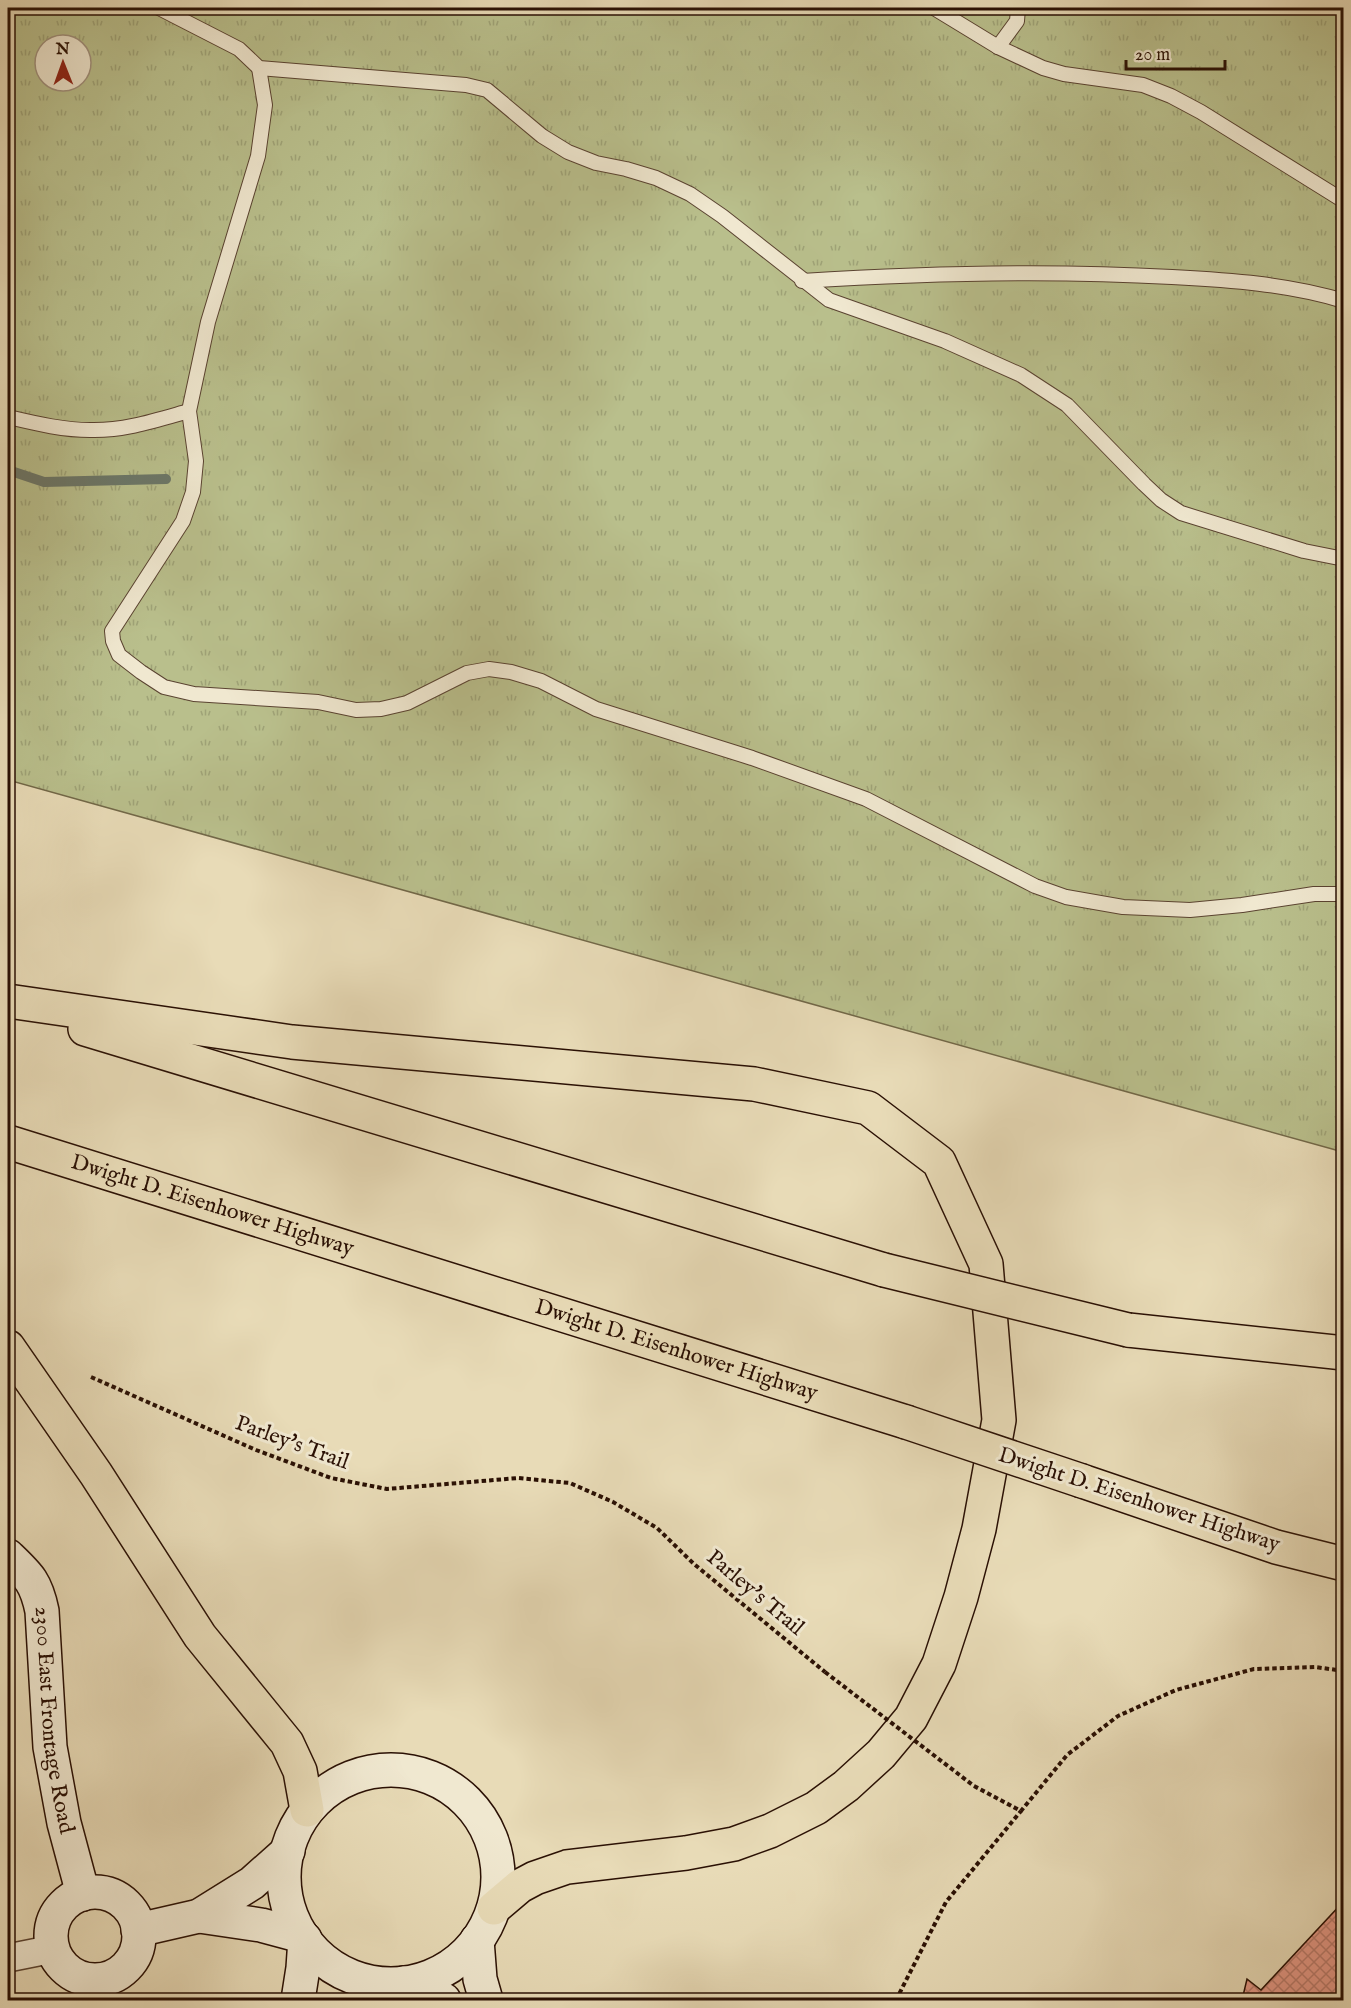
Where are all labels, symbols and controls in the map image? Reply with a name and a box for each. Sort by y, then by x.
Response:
north arrow [33,33,93,93]
scale bar [1126,33,1225,71]
text: N [55,40,70,60]
text: 20 m [1135,44,1170,67]
street label: Dwight D. Eisenhower Highway [67,1148,357,1263]
street label: Dwight D. Eisenhower Highway [531,1293,821,1408]
street label: Parley's Trail [231,1409,353,1477]
street label: Dwight D. Eisenhower Highway [995,1441,1284,1559]
street label: Parley's Trail [700,1544,810,1642]
street label: 2300 East Frontage Road [28,1606,80,1837]

